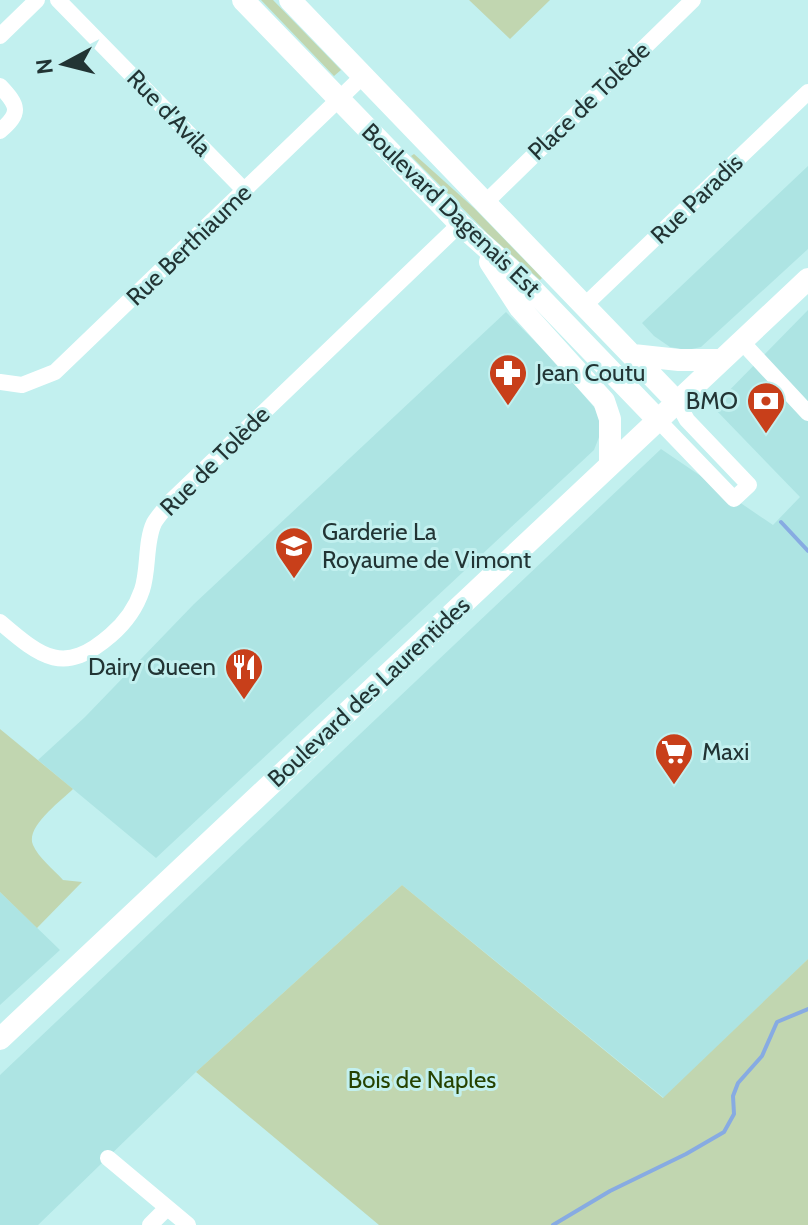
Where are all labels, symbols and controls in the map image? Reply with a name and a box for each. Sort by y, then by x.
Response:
north arrow [24,24,104,104]
street label: Place de Tolède [522,35,655,166]
text: N [30,57,59,76]
street label: Rue d'Avila [121,63,218,162]
street label: Boulevard Dagenais Est [356,117,547,302]
street label: Rue Paradis [645,148,749,250]
street label: Rue Berthiaume [120,178,257,311]
pharmacy icon: Jean Coutu [487,352,529,407]
place label: Jean Coutu [535,358,645,387]
bank icon: BMO [745,380,787,435]
place label: BMO [686,386,738,415]
street label: Rue de Tolède [154,400,275,521]
place label: Garderie La Royaume de Vimont [322,517,531,574]
school or university icon: Garderie La Royaume de Vimont [273,525,315,580]
street label: Boulevard des Laurentides [262,590,476,793]
restaurant icon: Dairy Queen [223,646,265,701]
place label: Dairy Queen [88,652,216,681]
supermarket icon: Maxi [653,731,695,786]
place label: Maxi [702,737,749,766]
park label: Bois de Naples [348,1065,496,1094]

